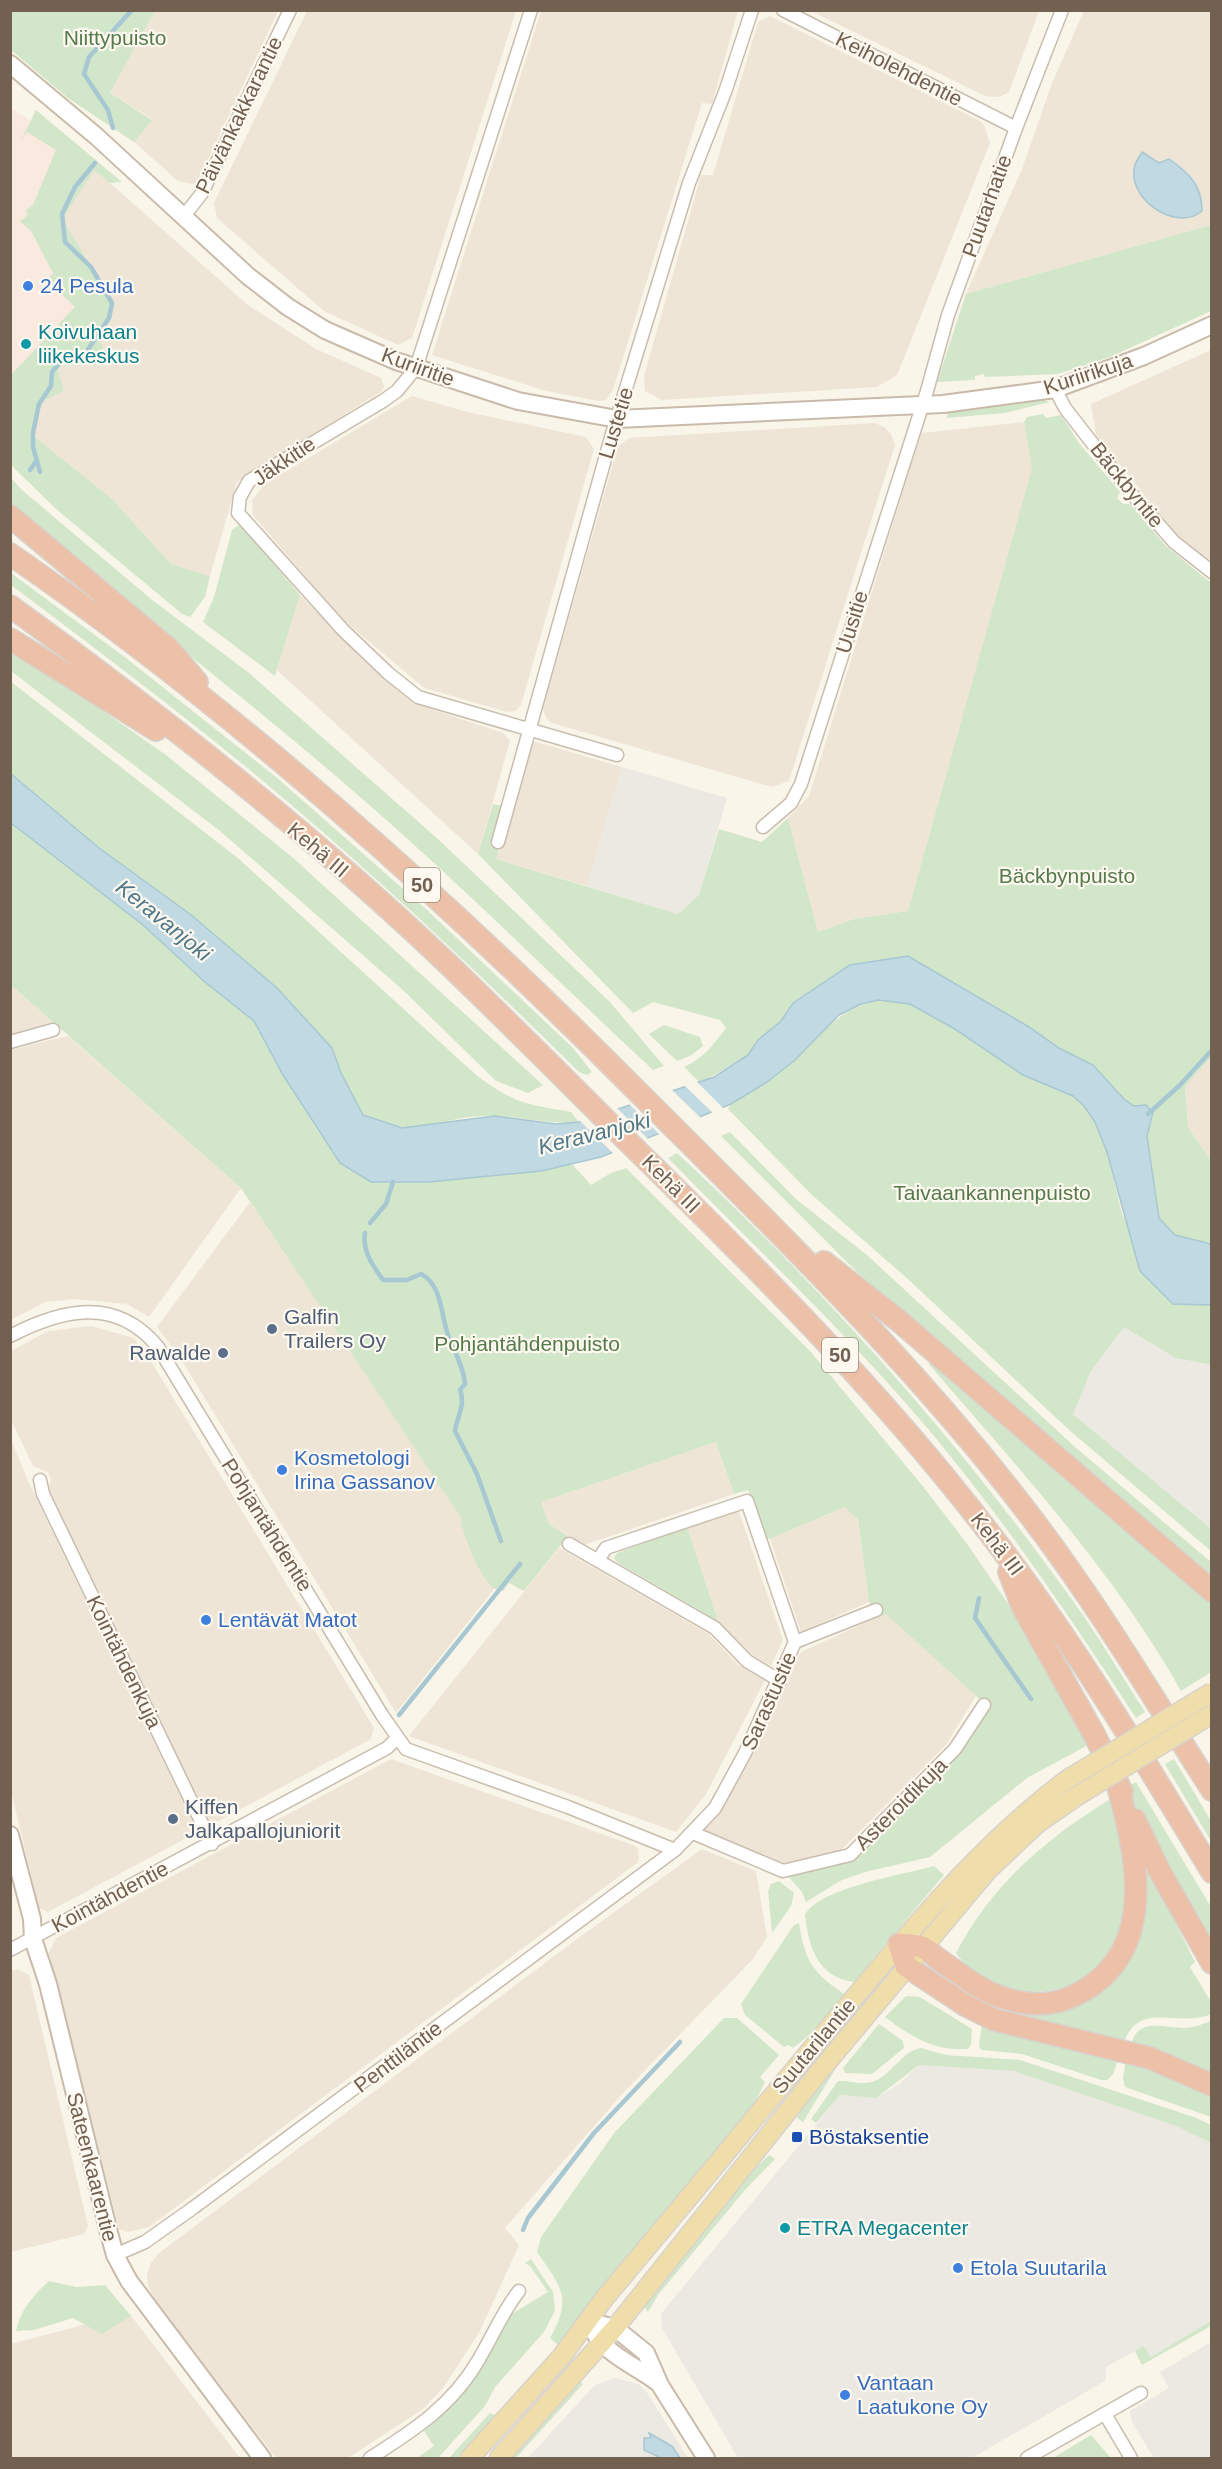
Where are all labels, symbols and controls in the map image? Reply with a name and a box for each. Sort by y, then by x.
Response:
park label: Niittypuisto [64,26,166,49]
street label: Keiholehdentie [832,27,966,110]
street label: Päivänkakkarantie [191,33,287,197]
street label: Puutarhatie [957,151,1016,260]
place label: 24 Pesula [40,274,134,297]
marker: 24 Pesula [21,279,35,293]
place label: Koivuhaan liikekeskus [38,320,140,367]
marker: Koivuhaan liikekeskus [19,337,33,351]
street label: Kuriiritie [379,343,458,390]
street label: Kuriirikuja [1040,348,1136,399]
street label: Lustetie [594,384,637,461]
street label: Jäkkitie [248,431,319,490]
street label: Bäckbyntie [1086,438,1169,532]
street label: Uusitie [831,588,872,656]
street label: Kehä III [283,818,353,882]
park label: Bäckbynpuisto [999,864,1135,887]
road number: 50 [404,868,440,902]
water label: Keravanjoki [111,875,217,967]
water label: Keravanjoki [535,1107,654,1160]
street label: Kehä III [638,1150,705,1217]
park label: Taivaankannenpuisto [893,1181,1091,1204]
place label: Galfin Trailers Oy [284,1305,386,1352]
marker: Galfin Trailers Oy [265,1322,279,1336]
park label: Pohjantähdenpuisto [434,1332,620,1355]
road number: 50 [822,1338,858,1372]
place label: Rawalde [129,1341,211,1364]
marker: Rawalde [216,1346,230,1360]
place label: Kosmetologi Irina Gassanov [294,1446,436,1493]
street label: Pohjantähdentie [217,1454,317,1595]
marker: Kosmetologi Irina Gassanov [275,1463,289,1477]
street label: Kehä III [966,1508,1028,1580]
street label: Kointähdenkuja [82,1592,167,1732]
place label: Lentävät Matot [218,1608,357,1631]
marker: Lentävät Matot [199,1613,213,1627]
street label: Sarastustie [737,1648,800,1753]
street label: Asteroidikuja [850,1753,952,1854]
place label: Kiffen Jalkapallojuniorit [185,1795,340,1842]
marker: Kiffen Jalkapallojuniorit [166,1812,180,1826]
street label: Kointähdentie [48,1856,172,1937]
street label: Suutarilantie [767,1994,860,2098]
street label: Penttiläntie [349,2016,446,2097]
street label: Sateenkaarentie [63,2090,122,2244]
place label: Böstaksentie [809,2125,929,2148]
marker: Böstaksentie [790,2130,804,2144]
place label: ETRA Megacenter [797,2216,969,2239]
marker: ETRA Megacenter [778,2221,792,2235]
place label: Etola Suutarila [970,2256,1107,2279]
marker: Etola Suutarila [951,2261,965,2275]
place label: Vantaan Laatukone Oy [857,2371,988,2418]
marker: Vantaan Laatukone Oy [838,2388,852,2402]

